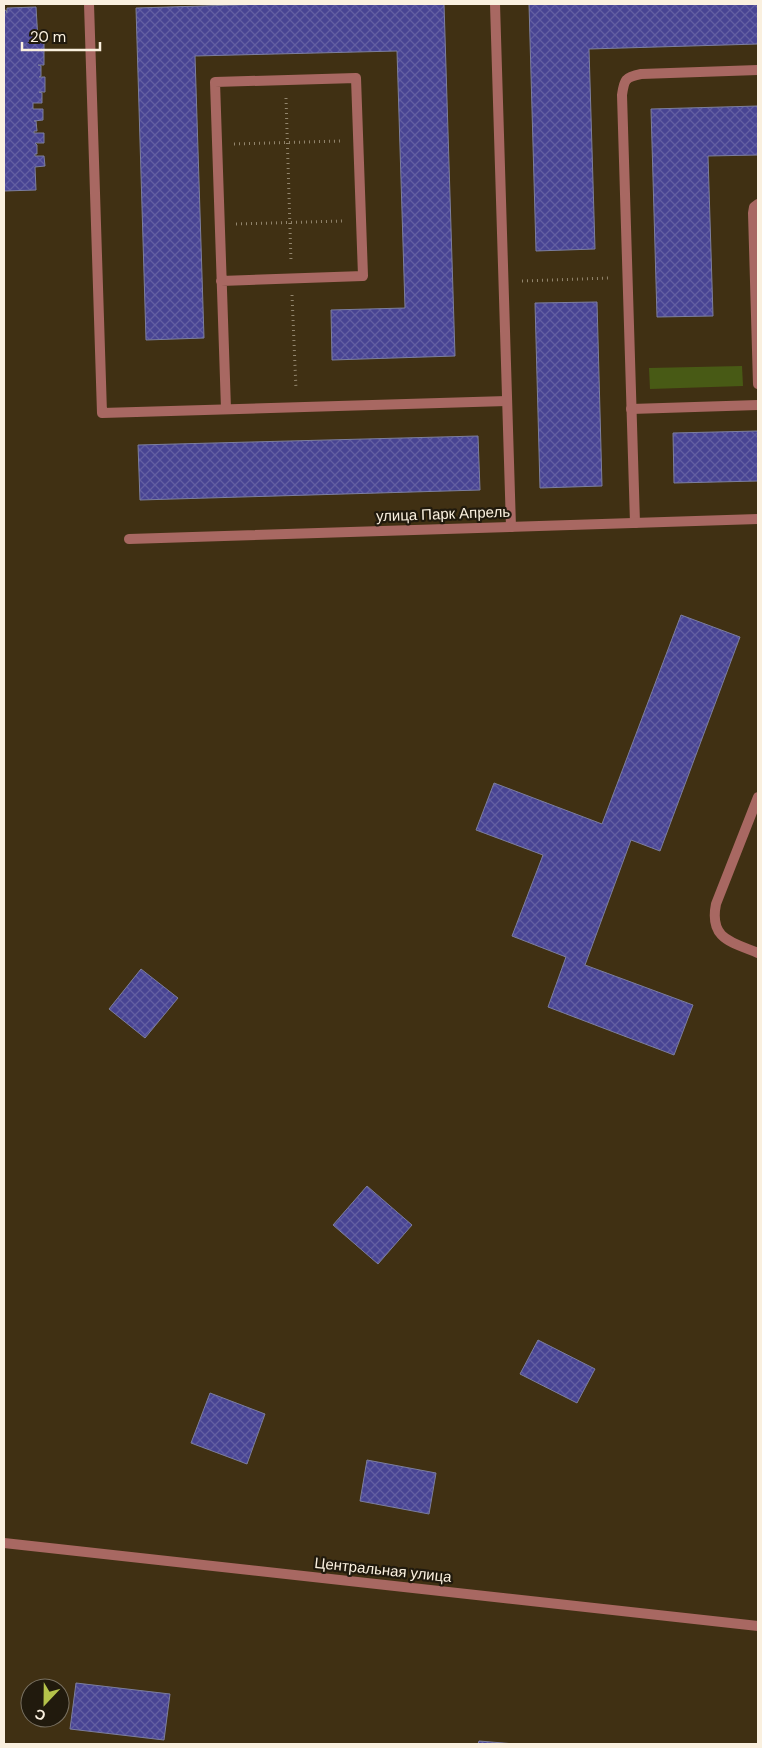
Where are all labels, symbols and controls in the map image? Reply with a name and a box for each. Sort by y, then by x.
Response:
scale bar [22,20,100,52]
text: 20 m [30,27,66,47]
street label: улица Парк Апрель [376,502,511,526]
street label: Центральная улица [313,1553,453,1587]
north arrow [20,1678,70,1728]
text: С [32,1705,48,1725]

